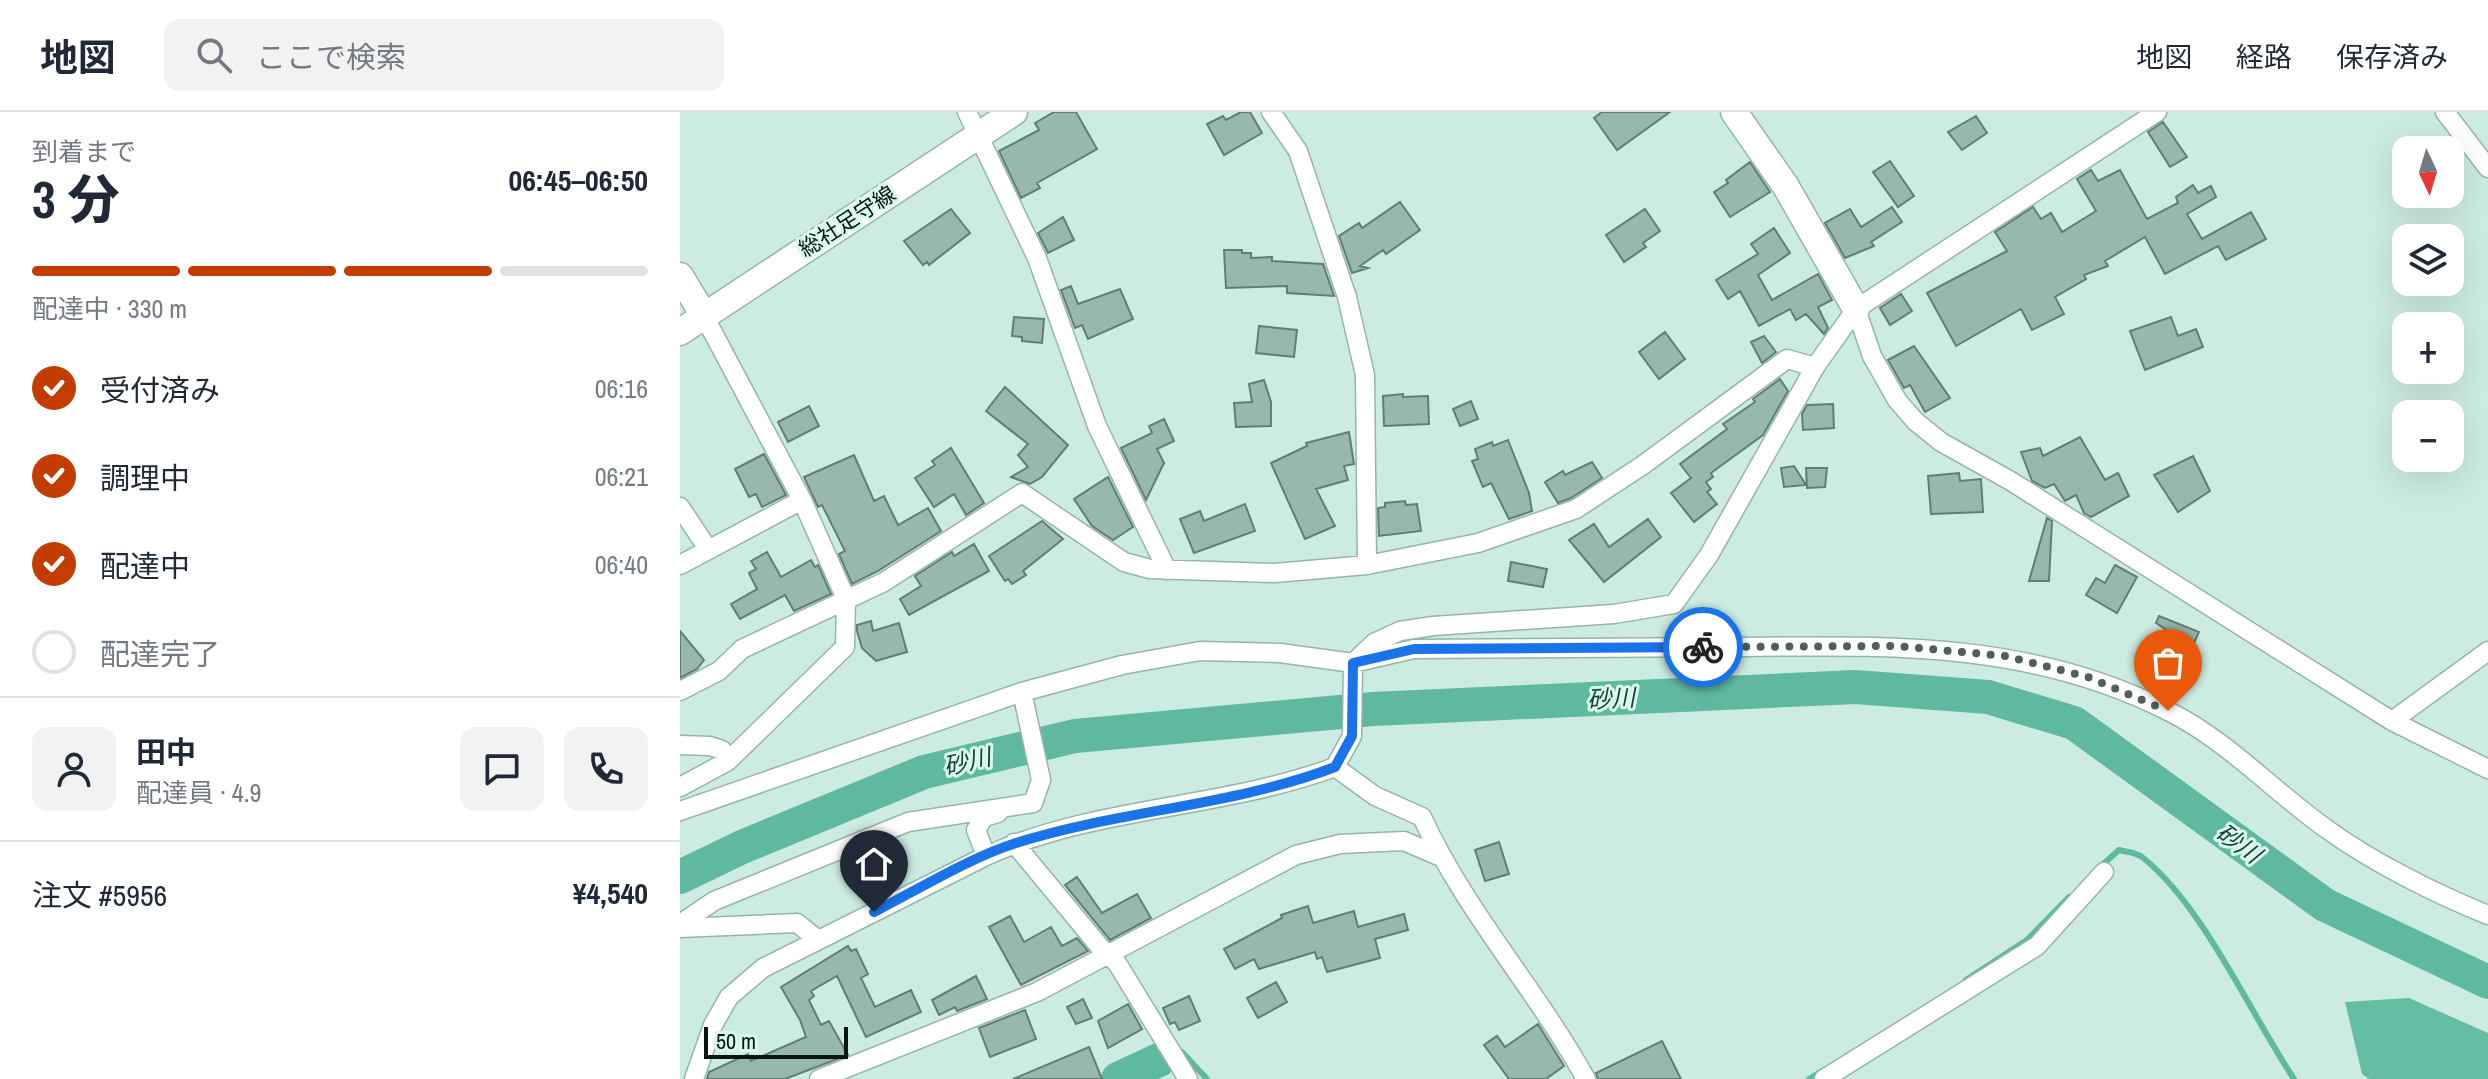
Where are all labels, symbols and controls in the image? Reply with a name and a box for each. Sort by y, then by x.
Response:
search box [164,19,724,91]
text: 地図 [40,32,116,83]
icon: search [192,33,236,77]
text: ここで検索 [256,37,406,77]
text: 地図 [2136,38,2192,76]
text: 経路 [2236,38,2292,76]
text: 保存済み [2336,38,2448,76]
text: 到着まで [32,134,136,169]
north arrow [2392,136,2464,208]
map controls [2392,136,2464,472]
text: 06:45–06:50 [509,160,648,200]
text: 3 分 [32,164,120,234]
street label: 総社足守線 [793,178,901,264]
button: layers [2392,224,2464,296]
text: 配達中 · 330 m [32,291,187,326]
button: + [2392,312,2464,384]
icon: check [32,366,76,410]
text: 受付済み [100,370,220,410]
text: 06:16 [595,371,648,406]
button: − [2392,400,2464,472]
icon: check [32,454,76,498]
text: 調理中 [100,458,190,498]
text: 06:21 [595,459,648,494]
icon: check [32,542,76,586]
text: 配達中 [100,546,190,586]
text: 06:40 [595,547,648,582]
courier [1663,607,1743,687]
icon: bike [1681,625,1725,669]
pin [2134,629,2202,711]
text: 配達完了 [100,634,220,674]
icon: bag [2146,641,2190,685]
water label: 砂川 [1586,681,1639,715]
button: person [32,727,116,811]
button: chat [460,727,544,811]
button: phone [564,727,648,811]
text: 田中 [136,732,196,772]
water label: 砂川 [940,739,997,782]
text: 配達員 · 4.9 [136,775,261,810]
water label: 砂川 [2210,816,2270,872]
pin [840,830,908,912]
icon: home [852,842,896,886]
text: ¥4,540 [573,873,648,913]
text: 注文 #5956 [32,875,167,915]
scale bar [704,1023,848,1059]
text: 50 m [716,1026,756,1056]

